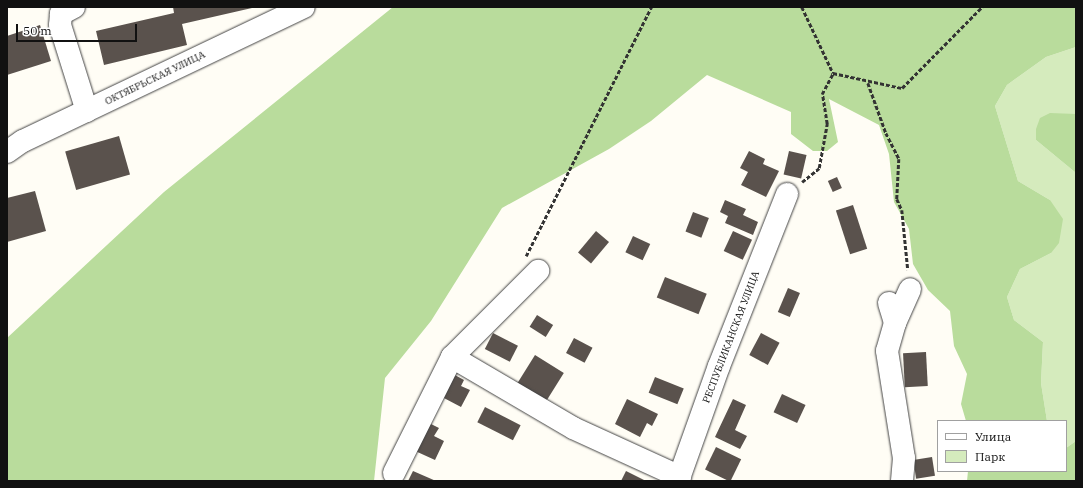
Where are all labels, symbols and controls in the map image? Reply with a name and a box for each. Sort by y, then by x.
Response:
scale bar [18,16,139,42]
text: 50 m [23,23,52,38]
street label: ОКТЯБРЬСКАЯ УЛИЦА [103,48,207,108]
street label: РЕСПУБЛИКАНСКАЯ УЛИЦА [700,269,762,405]
legend [937,420,1067,472]
text: Улица [975,429,1011,444]
text: Парк [975,449,1005,464]

